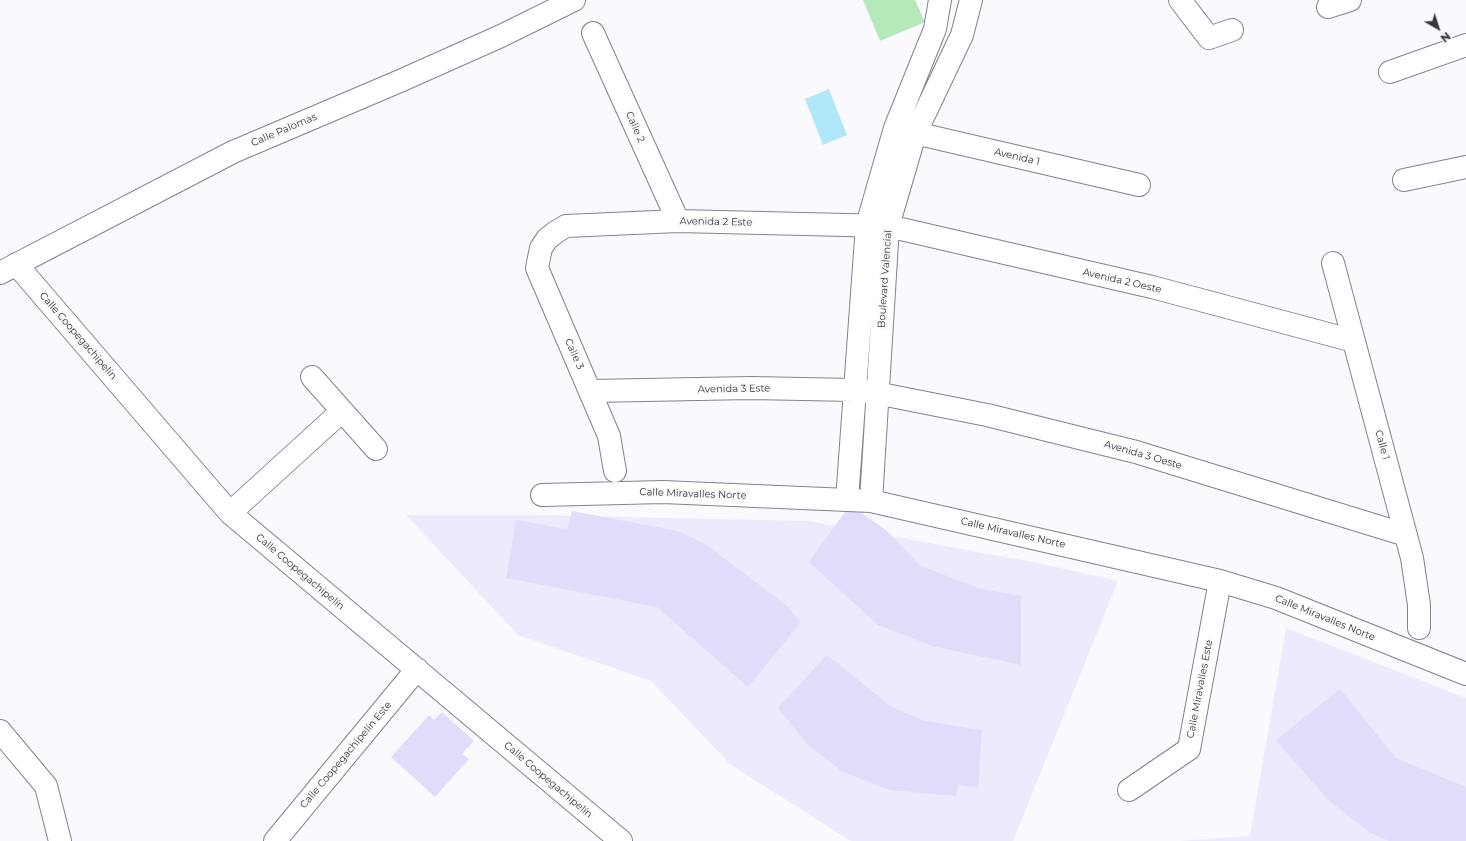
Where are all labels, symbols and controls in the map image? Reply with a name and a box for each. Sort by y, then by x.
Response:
north arrow [1418,8,1458,48]
text: N [1438,29,1453,46]
street label: Calle 2 [623,110,647,144]
street label: Calle Palomas [249,111,319,149]
street label: Avenida 1 [993,146,1041,168]
street label: Avenida 2 Este [680,215,752,229]
street label: Boulevard Valencial [876,230,894,328]
street label: Avenida 2 Oeste [1081,266,1163,296]
street label: Calle Coopegachipelín [37,290,119,382]
street label: Calle 3 [562,337,586,371]
street label: Avenida 3 Este [698,382,770,396]
street label: Calle 1 [1372,429,1392,461]
street label: Avenida 3 Oeste [1103,438,1183,472]
street label: Calle Miravalles Norte [639,486,747,502]
street label: Calle Miravalles Norte [959,515,1067,551]
street label: Calle Coopegachipelín [253,531,347,613]
street label: Calle Miravalles Norte [1273,592,1377,644]
street label: Calle Miravalles Este [1185,639,1215,739]
street label: Calle Coopegachipelín Este [298,699,394,811]
street label: Calle Coopegachipelín [501,739,595,821]

